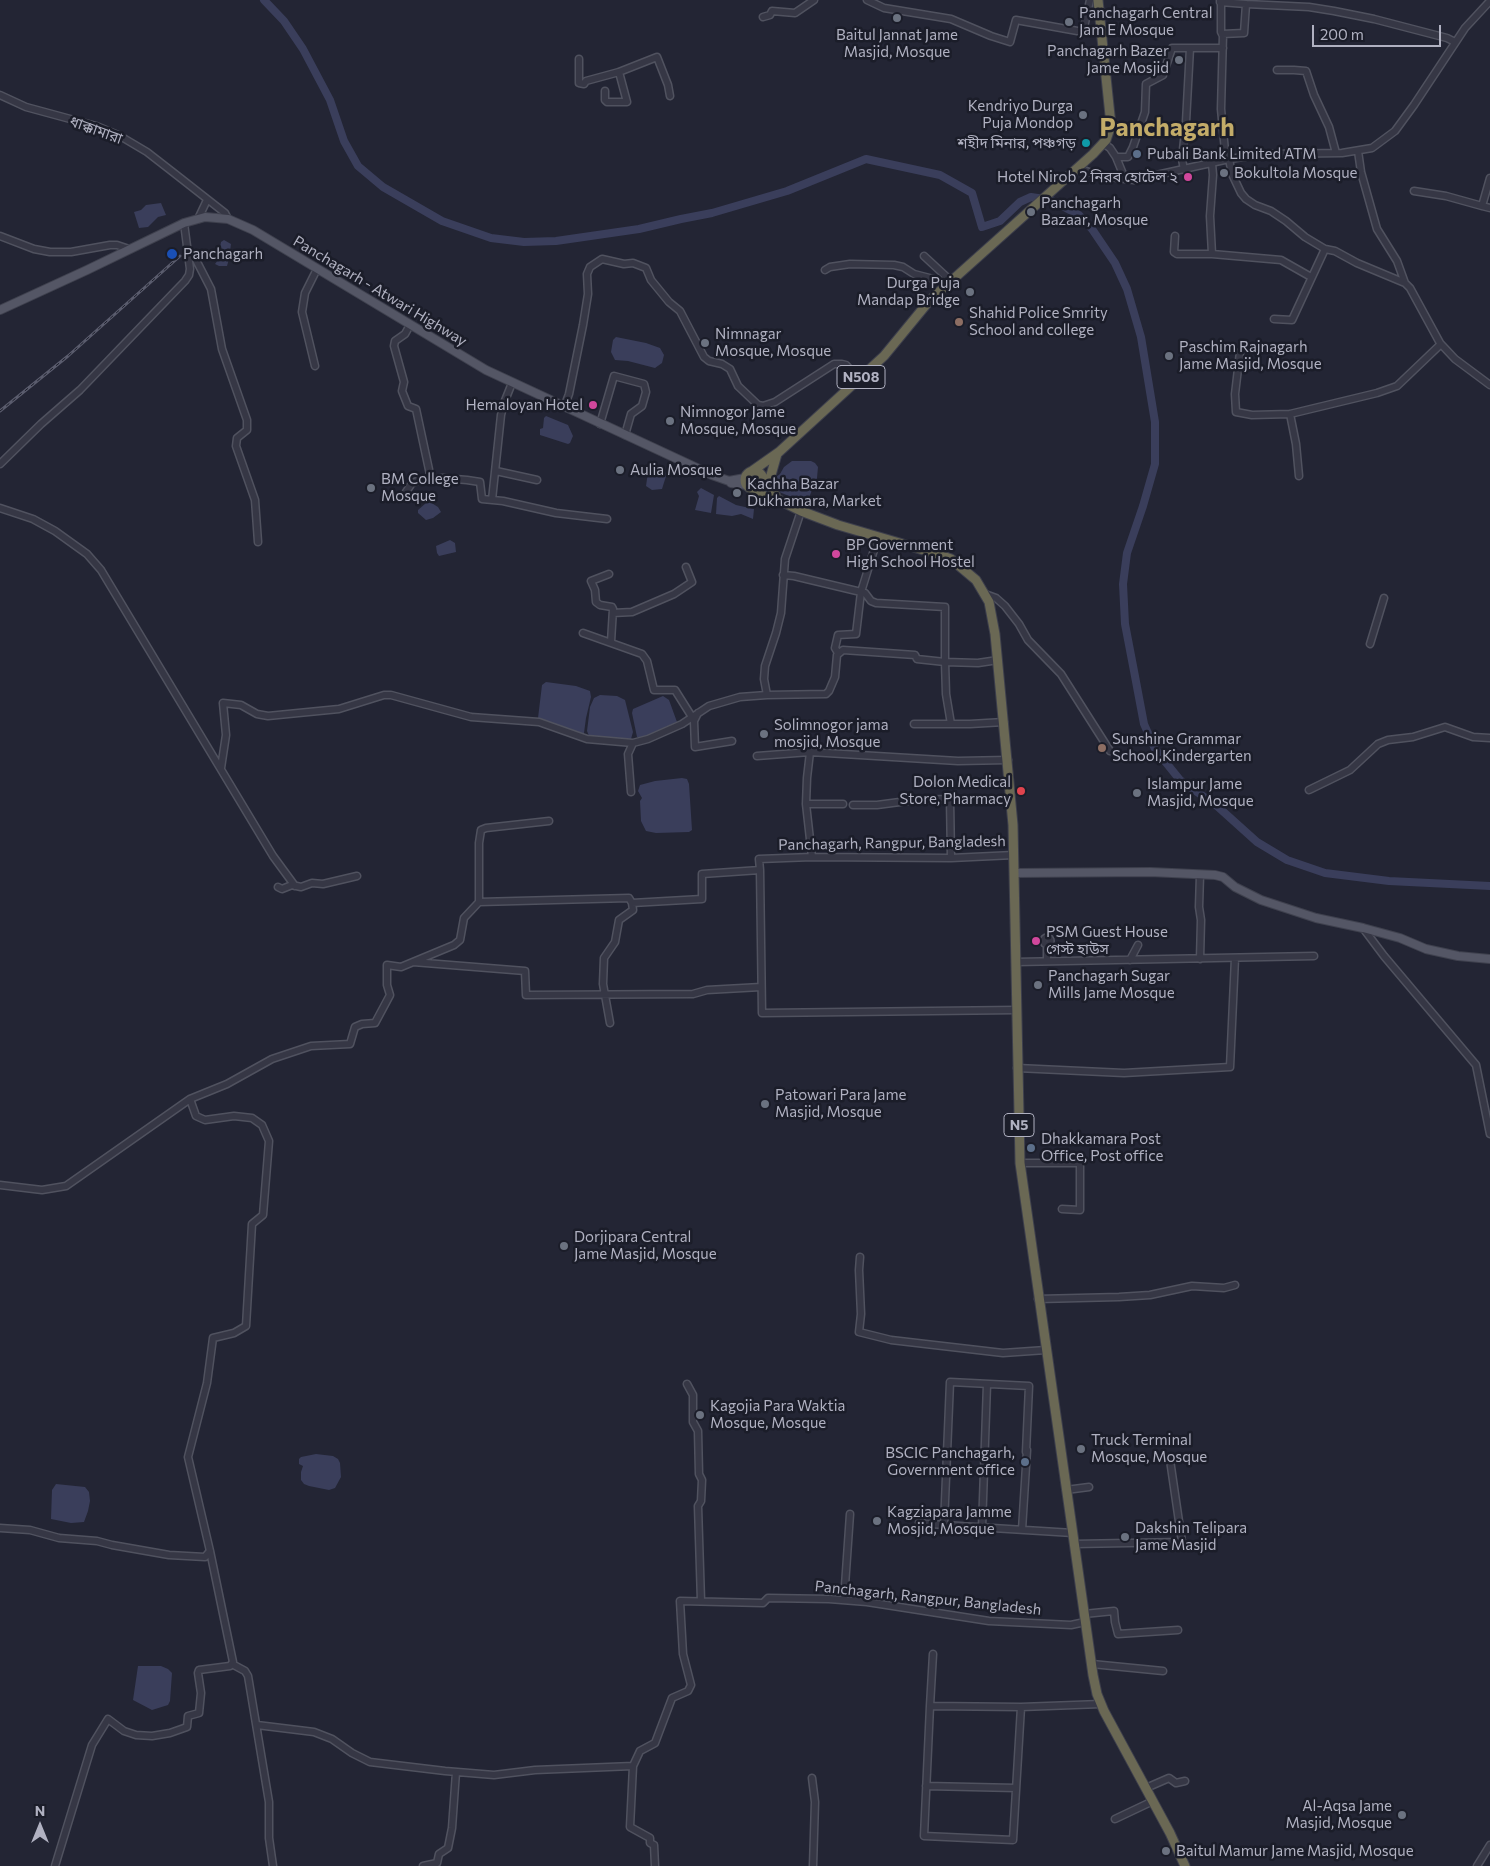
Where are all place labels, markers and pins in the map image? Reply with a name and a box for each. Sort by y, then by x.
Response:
place label: Panchagarh Central Jam E Mosque [1079,4,1212,39]
marker: Baitul Jannat Jame Masjid, Mosque [891,12,903,24]
marker: Panchagarh Central Jam E Mosque [1063,16,1075,28]
place label: Baitul Jannat Jame Masjid, Mosque [836,26,958,61]
place label: Panchagarh Bazer Jame Mosjid [1047,42,1169,77]
marker: Panchagarh Bazer Jame Mosjid [1173,54,1185,66]
place label: Kendriyo Durga Puja Mondop [968,97,1073,132]
marker: Kendriyo Durga Puja Mondop [1077,109,1089,121]
place label: শহীদ মিনার, পঞ্চগড় [957,134,1076,152]
marker: শহীদ মিনার, পঞ্চগড় [1080,137,1092,149]
place label: Pubali Bank Limited ATM [1147,145,1317,163]
marker: Pubali Bank Limited ATM [1131,148,1143,160]
place label: Bokultola Mosque [1234,164,1358,182]
marker: Bokultola Mosque [1218,167,1230,179]
place label: Hotel Nirob 2 নিরব হোটেল ২ [997,168,1178,186]
marker: Hotel Nirob 2 নিরব হোটেল ২ [1182,171,1194,183]
place label: Panchagarh Bazaar, Mosque [1041,194,1148,229]
marker: Panchagarh Bazaar, Mosque [1025,206,1037,218]
place label: Panchagarh [183,245,263,263]
marker: Panchagarh [165,247,179,261]
place label: Durga Puja Mandap Bridge [857,274,960,309]
marker: Durga Puja Mandap Bridge [964,286,976,298]
place label: Shahid Police Smrity School and college [969,304,1108,339]
marker: Shahid Police Smrity School and college [953,316,965,328]
place label: Nimnagar Mosque, Mosque [715,325,831,360]
marker: Nimnagar Mosque, Mosque [699,337,711,349]
place label: Paschim Rajnagarh Jame Masjid, Mosque [1179,338,1322,373]
marker: Paschim Rajnagarh Jame Masjid, Mosque [1163,350,1175,362]
place label: Hemaloyan Hotel [466,396,583,414]
marker: Hemaloyan Hotel [587,399,599,411]
place label: Nimnogor Jame Mosque, Mosque [680,403,796,438]
marker: Nimnogor Jame Mosque, Mosque [664,415,676,427]
place label: Aulia Mosque [630,461,722,479]
marker: Aulia Mosque [614,464,626,476]
place label: BM College Mosque [381,470,459,505]
place label: Kachha Bazar Dukhamara, Market [747,475,882,510]
marker: BM College Mosque [365,482,377,494]
marker: Kachha Bazar Dukhamara, Market [731,487,743,499]
place label: BP Government High School Hostel [846,536,975,571]
marker: BP Government High School Hostel [830,548,842,560]
place label: Solimnogor jama mosjid, Mosque [774,716,888,751]
marker: Solimnogor jama mosjid, Mosque [758,728,770,740]
place label: Sunshine Grammar School,Kindergarten [1112,730,1251,765]
marker: Sunshine Grammar School,Kindergarten [1096,742,1108,754]
place label: Dolon Medical Store, Pharmacy [900,773,1011,808]
place label: Islampur Jame Masjid, Mosque [1147,775,1254,810]
marker: Dolon Medical Store, Pharmacy [1015,785,1027,797]
marker: Islampur Jame Masjid, Mosque [1131,787,1143,799]
place label: PSM Guest House গেস্ট হাউস [1046,923,1168,958]
marker: PSM Guest House গেস্ট হাউস [1030,935,1042,947]
place label: Panchagarh Sugar Mills Jame Mosque [1048,967,1175,1002]
marker: Panchagarh Sugar Mills Jame Mosque [1032,979,1044,991]
place label: Patowari Para Jame Masjid, Mosque [775,1086,906,1121]
marker: Patowari Para Jame Masjid, Mosque [759,1098,771,1110]
place label: Dhakkamara Post Office, Post office [1041,1130,1163,1165]
marker: Dhakkamara Post Office, Post office [1025,1142,1037,1154]
place label: Dorjipara Central Jame Masjid, Mosque [574,1228,717,1263]
marker: Dorjipara Central Jame Masjid, Mosque [558,1240,570,1252]
place label: Kagojia Para Waktia Mosque, Mosque [710,1397,845,1432]
marker: Kagojia Para Waktia Mosque, Mosque [694,1409,706,1421]
place label: Truck Terminal Mosque, Mosque [1091,1431,1207,1466]
marker: Truck Terminal Mosque, Mosque [1075,1443,1087,1455]
place label: BSCIC Panchagarh, Government office [885,1444,1015,1479]
marker: BSCIC Panchagarh, Government office [1019,1456,1031,1468]
place label: Kagziapara Jamme Mosjid, Mosque [887,1503,1012,1538]
marker: Kagziapara Jamme Mosjid, Mosque [871,1515,883,1527]
place label: Dakshin Telipara Jame Masjid [1135,1519,1247,1554]
marker: Dakshin Telipara Jame Masjid [1119,1531,1131,1543]
place label: Al-Aqsa Jame Masjid, Mosque [1285,1797,1392,1832]
marker: Al-Aqsa Jame Masjid, Mosque [1396,1809,1408,1821]
place label: Baitul Mamur Jame Masjid, Mosque [1176,1842,1414,1860]
marker: Baitul Mamur Jame Masjid, Mosque [1160,1845,1172,1857]

